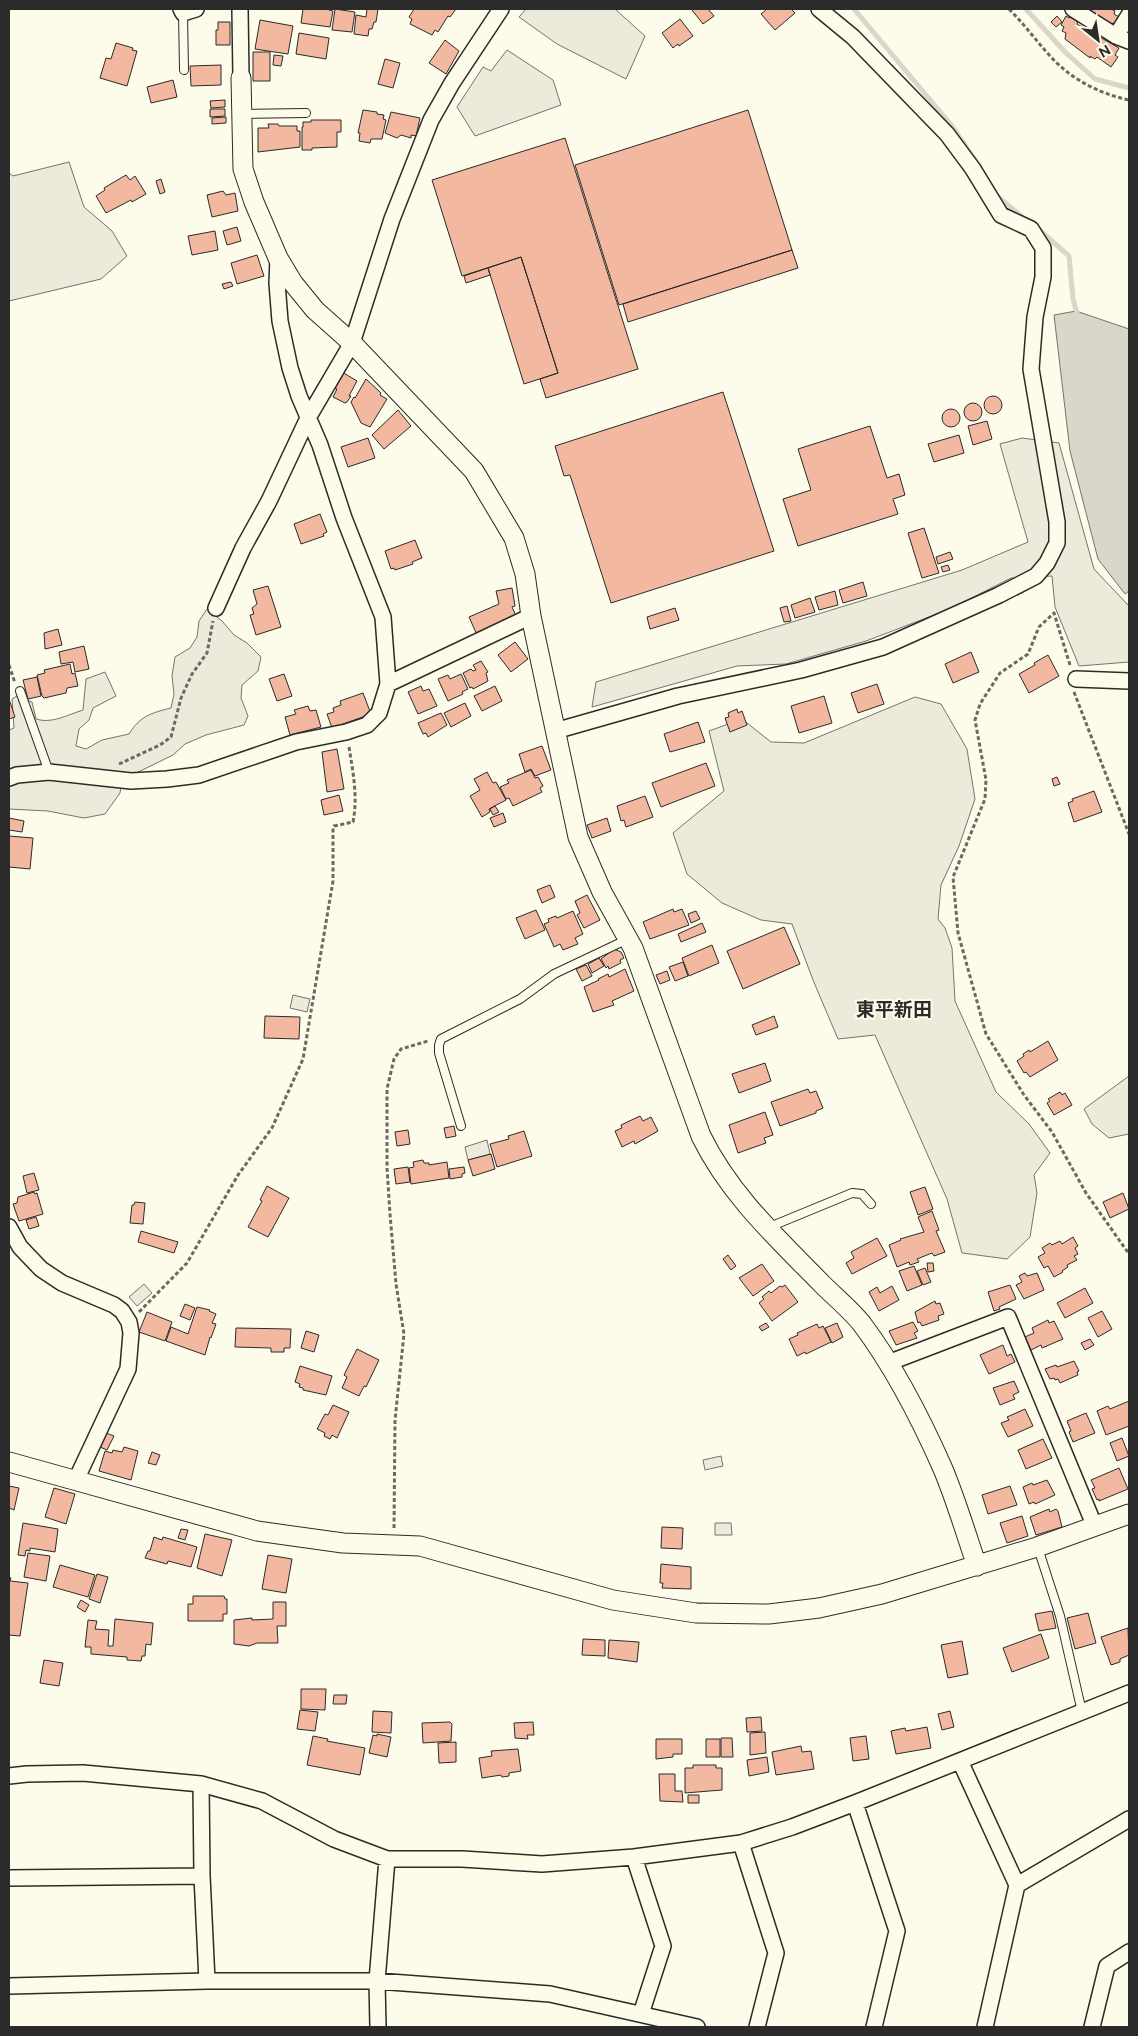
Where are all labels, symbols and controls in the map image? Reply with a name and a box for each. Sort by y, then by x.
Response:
north arrow [1073,15,1123,65]
text: N [1096,42,1113,61]
district label: 東平新田 [856,998,932,1020]

